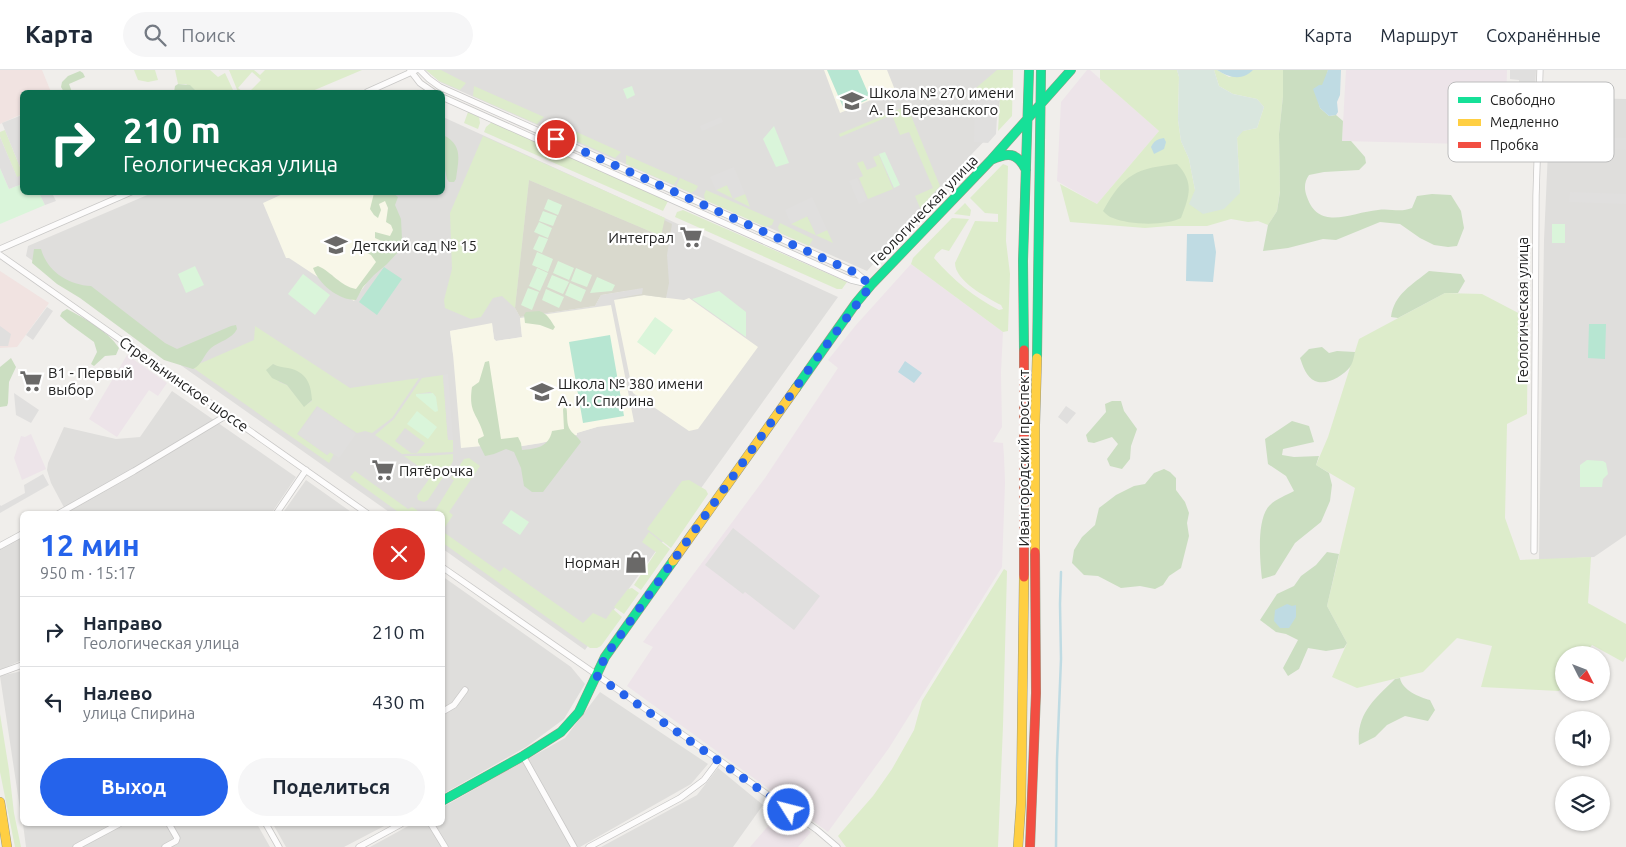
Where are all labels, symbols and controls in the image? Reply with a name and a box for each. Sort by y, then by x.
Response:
search box [123,12,473,57]
text: Карта [25,21,93,48]
icon: search [141,21,169,49]
text: Поиск [181,24,235,46]
text: Карта [1304,25,1352,45]
text: Маршрут [1380,25,1458,45]
text: Сохранённые [1486,25,1601,45]
legend [1448,82,1614,162]
place label: Школа № 270 имени А. Е. Березанского [869,84,1014,118]
school or university icon: Школа № 270 имени А. Е. Березанского [839,88,865,114]
text: Свободно [1490,92,1555,108]
icon: right [40,110,105,175]
text: 210 m [123,110,221,150]
text: Медленно [1490,114,1559,130]
pin [535,118,577,160]
icon: arrive [542,125,570,153]
text: Пробка [1490,137,1539,153]
text: Геологическая улица [123,151,338,176]
street label: Геологическая улица [867,151,981,269]
supermarket icon: Интеграл [678,224,704,250]
place label: Интеграл [608,229,674,246]
school or university icon: Детский сад № 15 [323,232,349,258]
place label: Детский сад № 15 [352,237,477,254]
street label: Геологическая улица [1514,237,1531,383]
street label: Стрельнинское шоссе [116,333,252,435]
place label: В1 - Первый выбор [48,364,133,398]
supermarket icon: В1 - Первый выбор [18,368,44,394]
street label: Ивангородский проспект [1015,369,1032,546]
place label: Школа № 380 имени А. И. Спирина [558,375,703,409]
school or university icon: Школа № 380 имени А. И. Спирина [529,379,555,405]
supermarket icon: Пятёрочка [370,457,396,483]
place label: Пятёрочка [399,462,473,479]
text: 12 мин [40,528,140,562]
button: close [373,528,425,580]
shop icon: Норман [623,549,649,575]
place label: Норман [565,554,620,571]
text: 950 m · 15:17 [40,564,136,582]
text: Направо [83,612,163,634]
icon: right [40,618,68,646]
text: 210 m [372,621,425,643]
text: Геологическая улица [83,634,239,652]
north arrow [1555,646,1610,701]
map controls [1555,646,1610,831]
text: Налево [83,682,152,704]
icon: left [40,688,68,716]
text: 430 m [372,691,425,713]
text: улица Спирина [83,704,195,722]
button: sound [1555,711,1610,766]
button: Выход [40,758,228,816]
button: Поделиться [238,758,425,816]
button: layers [1555,776,1610,831]
position arrow [762,783,814,835]

